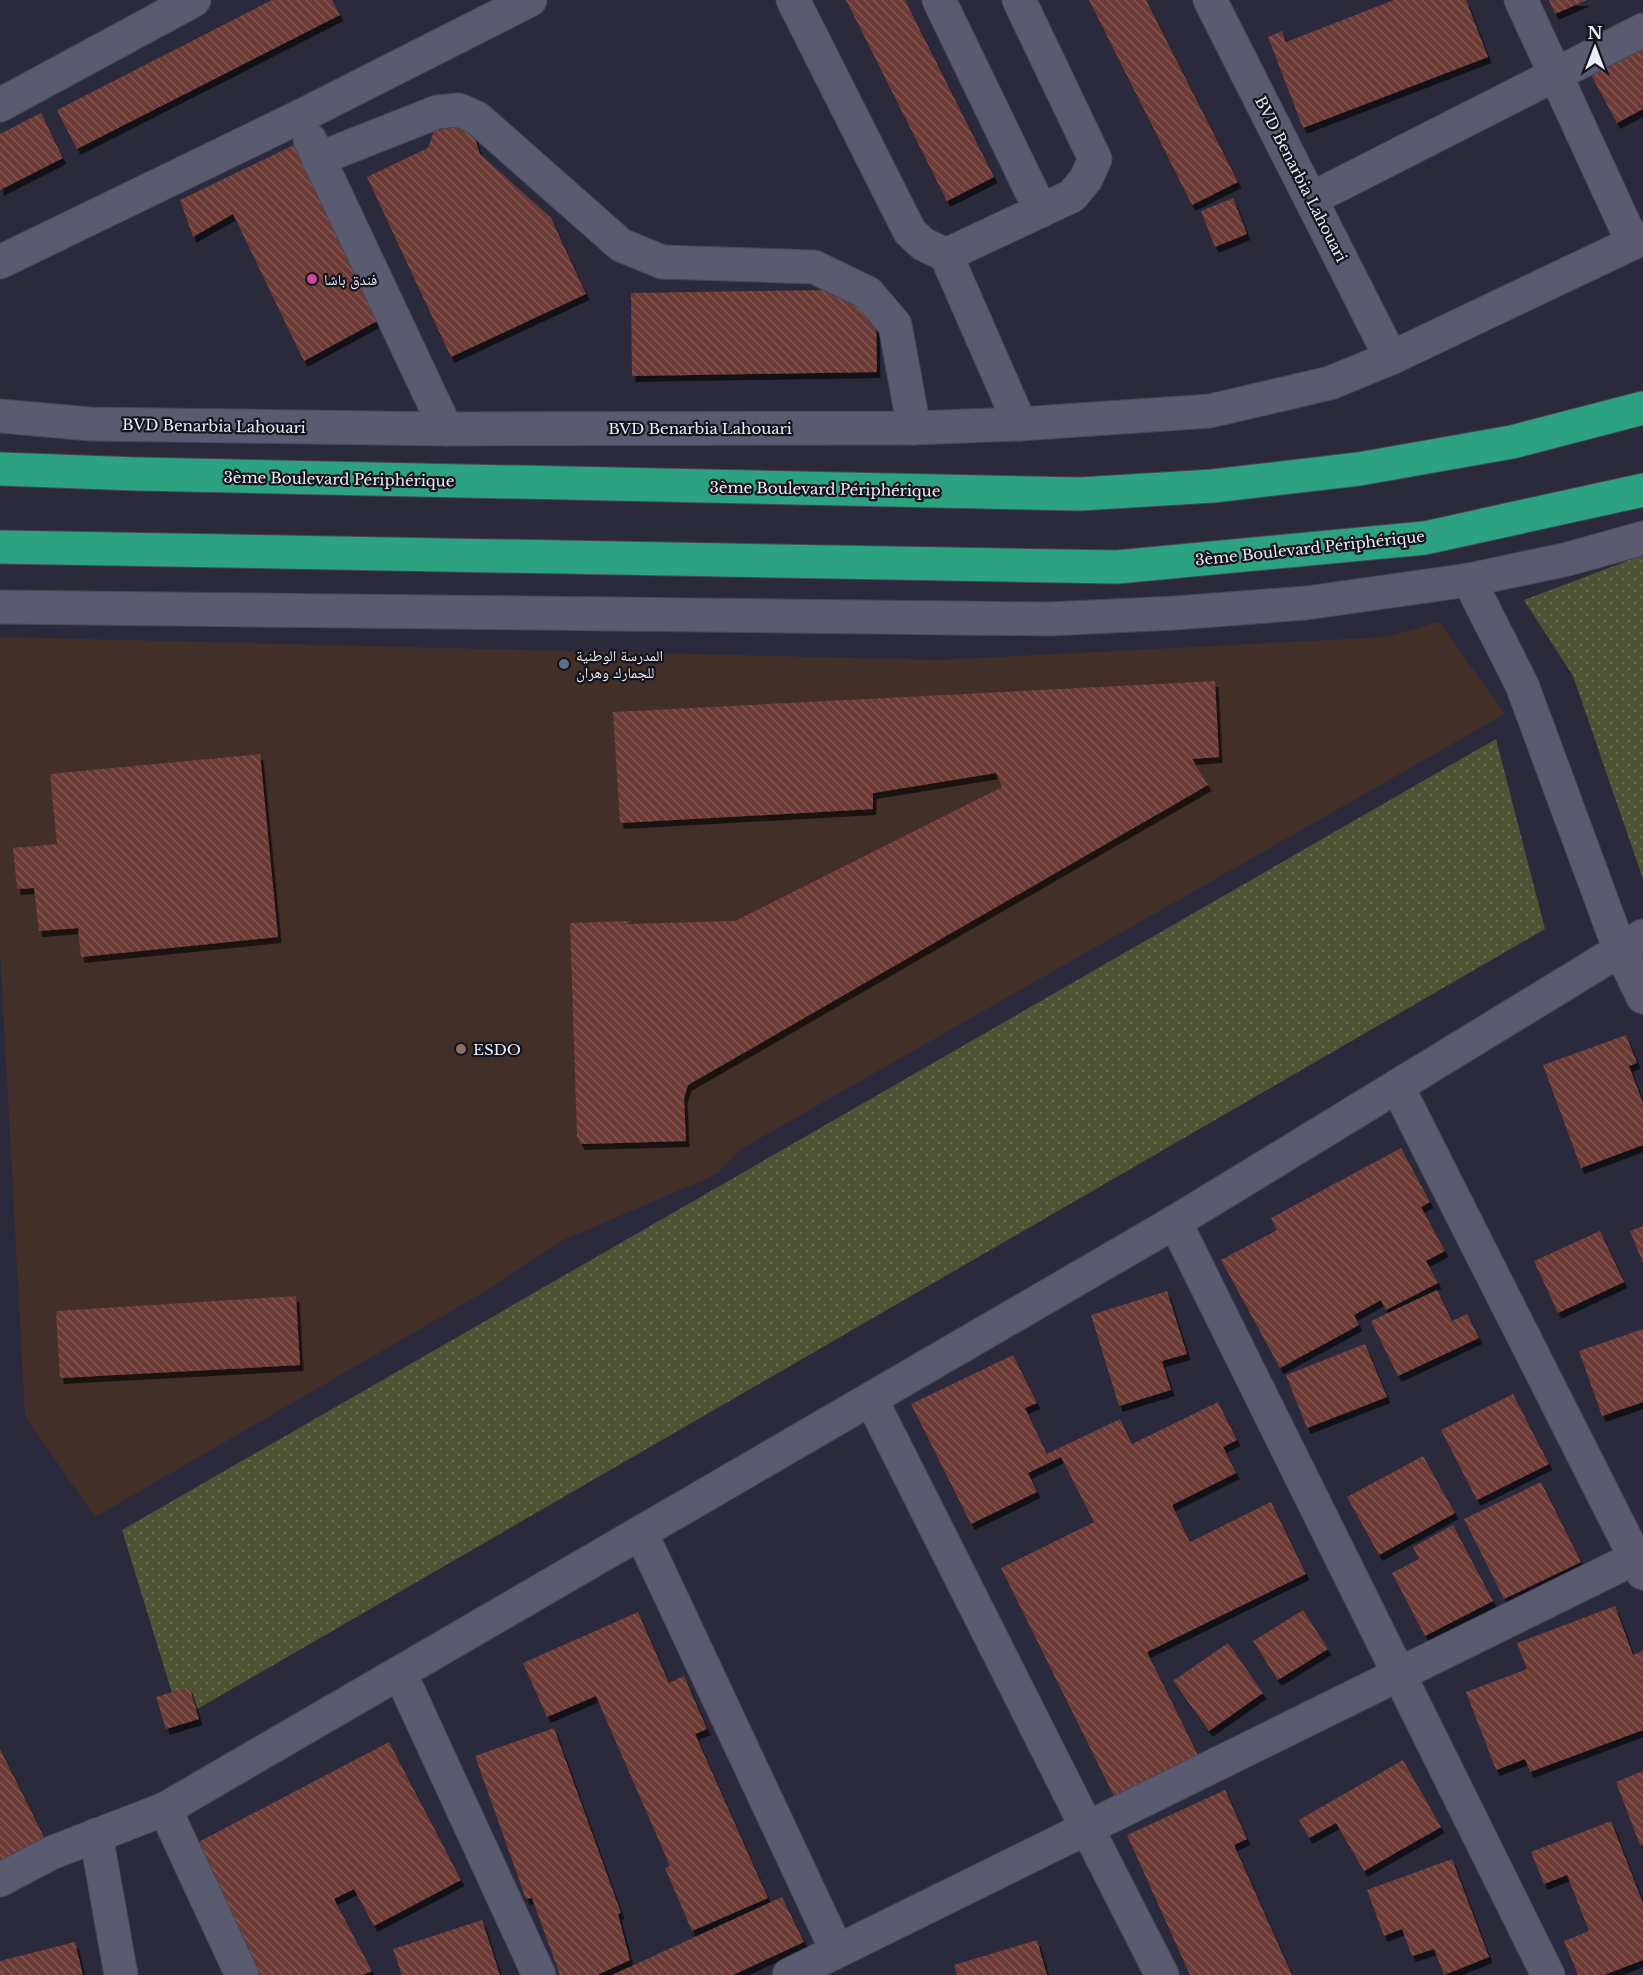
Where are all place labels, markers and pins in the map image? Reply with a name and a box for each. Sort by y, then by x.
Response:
place label: فندق باشا [324,270,377,290]
marker: فندق باشا [305,272,319,286]
place label: المدرسة الوطنية للجمارك وهران [576,646,663,683]
marker: المدرسة الوطنية للجمارك وهران [557,657,571,671]
place label: ESDO [473,1040,521,1059]
marker: ESDO [454,1042,468,1056]

